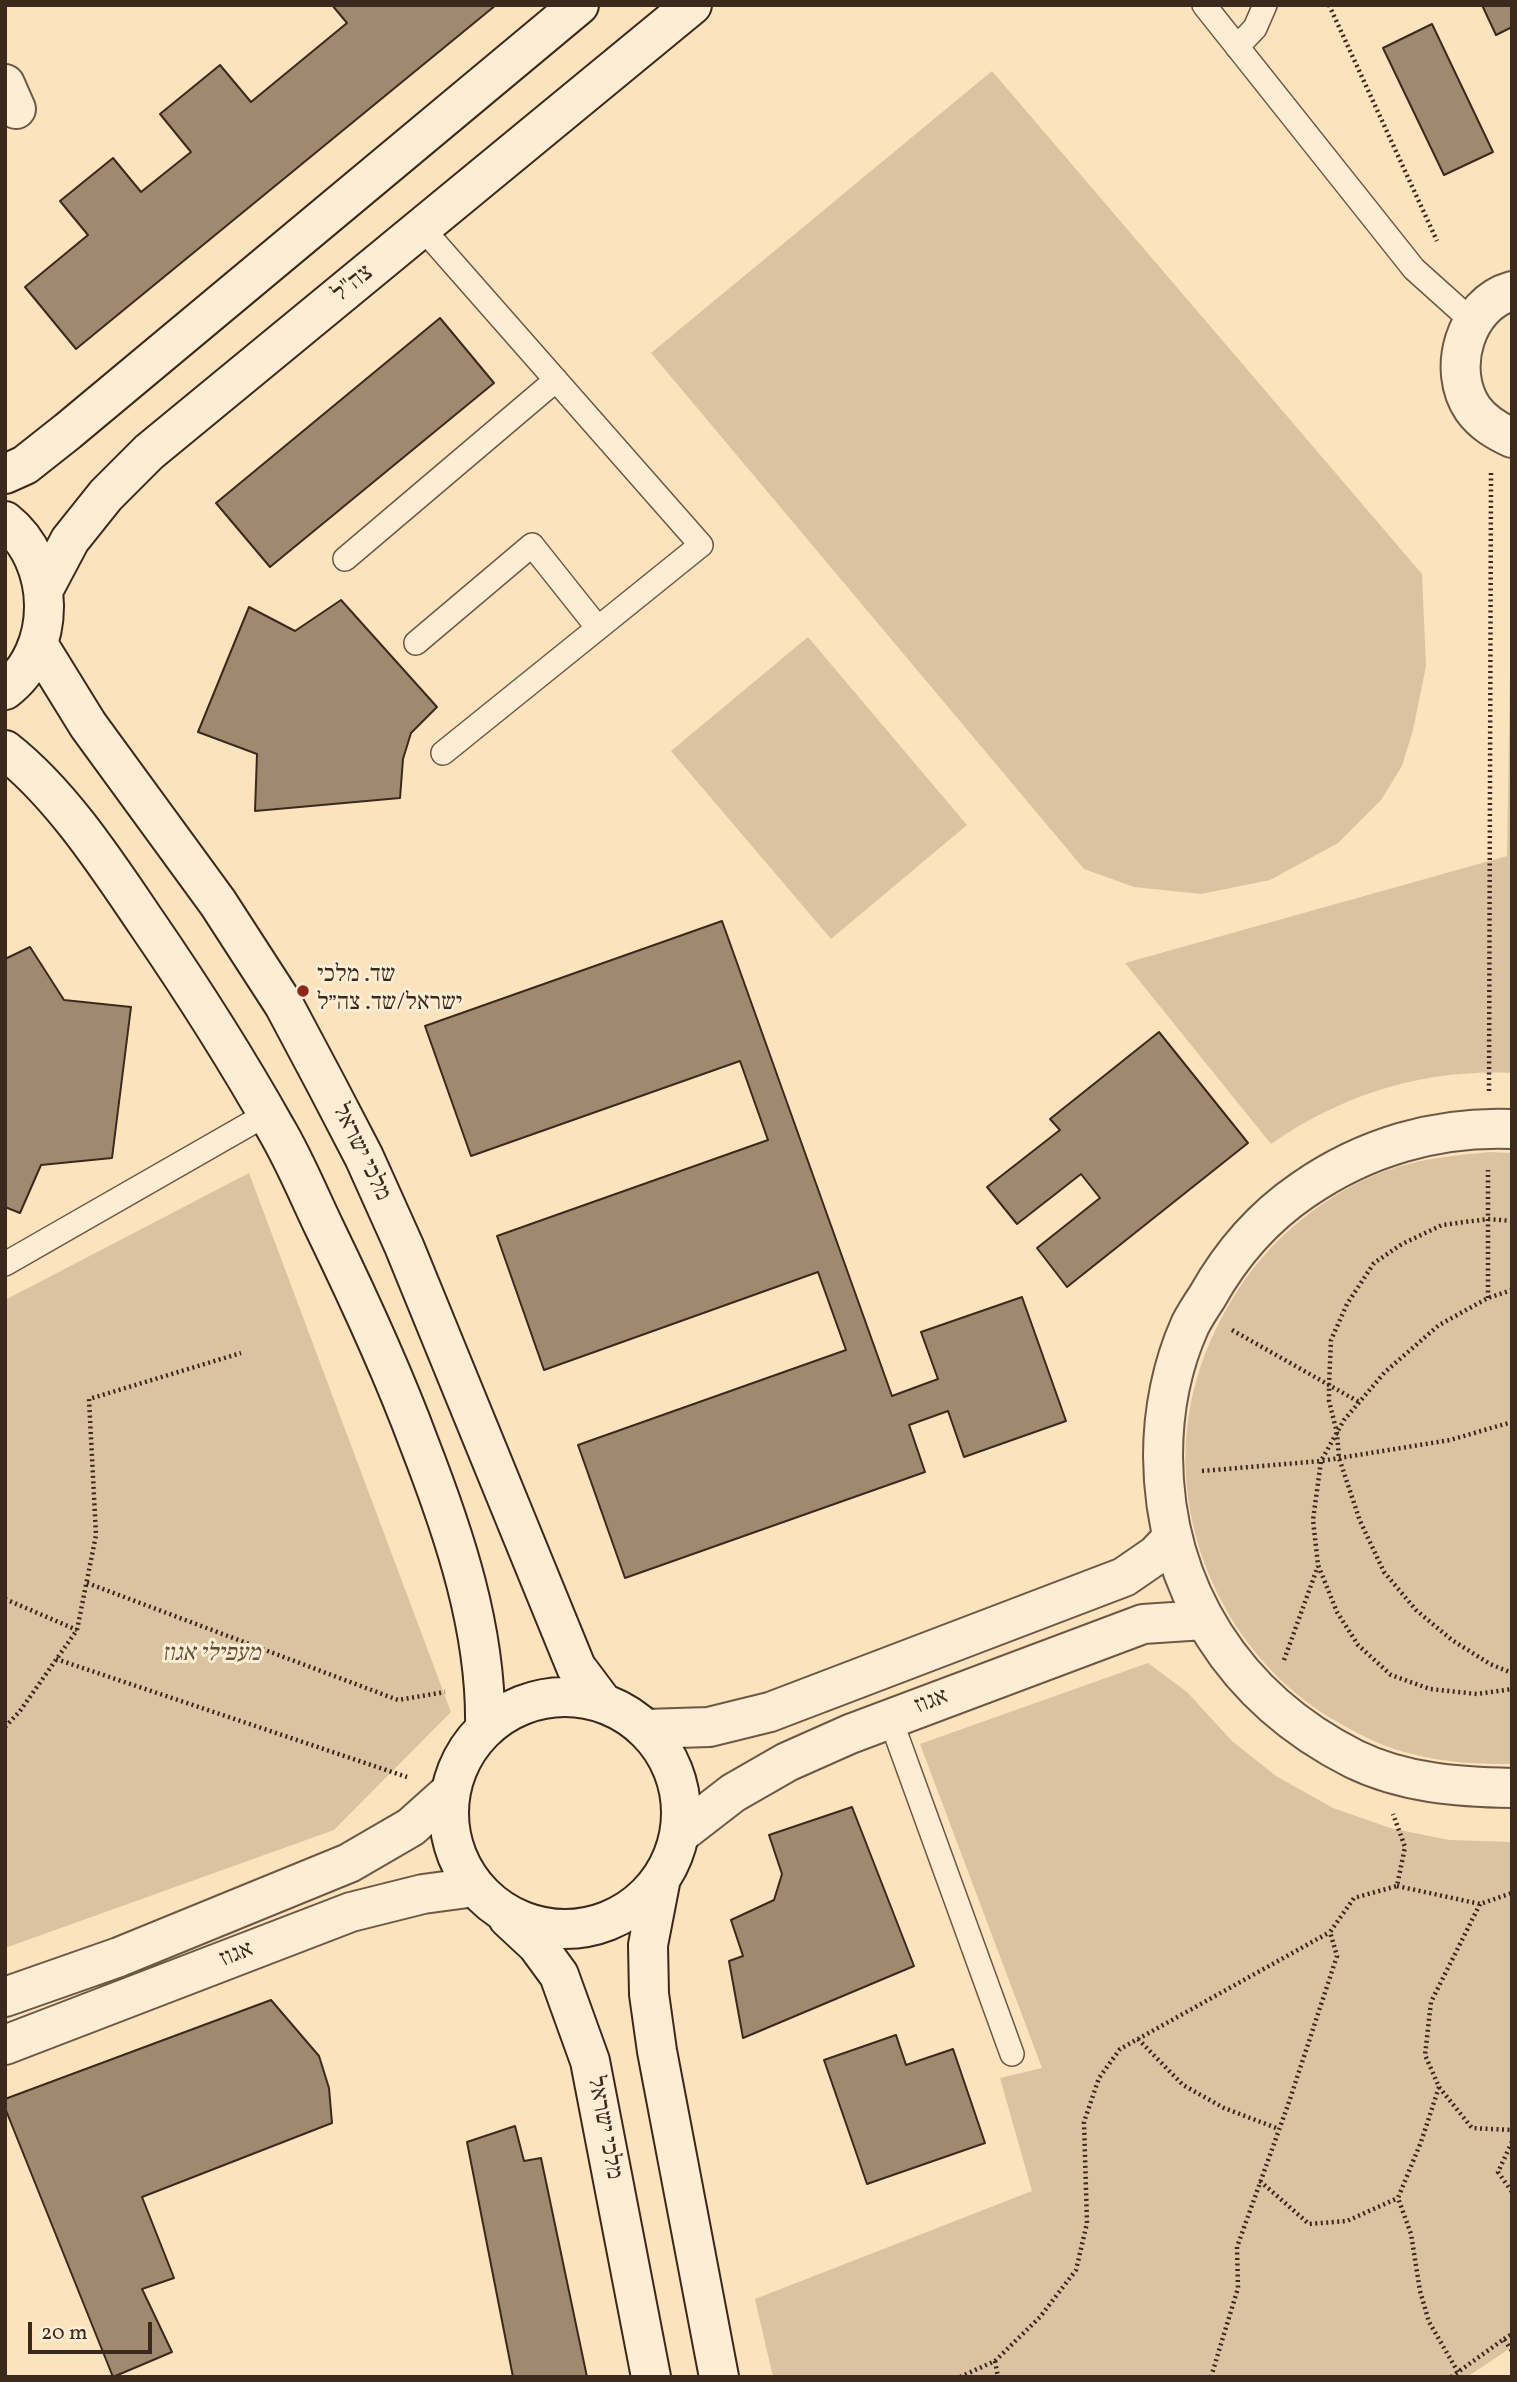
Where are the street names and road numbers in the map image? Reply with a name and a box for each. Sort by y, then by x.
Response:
street label: צה"ל [328,260,380,310]
street label: מלכי ישראל [324,1100,396,1206]
street label: אגוז [911,1684,953,1722]
street label: אגוז [216,1937,258,1975]
street label: מלכי ישראל [579,2074,627,2182]

